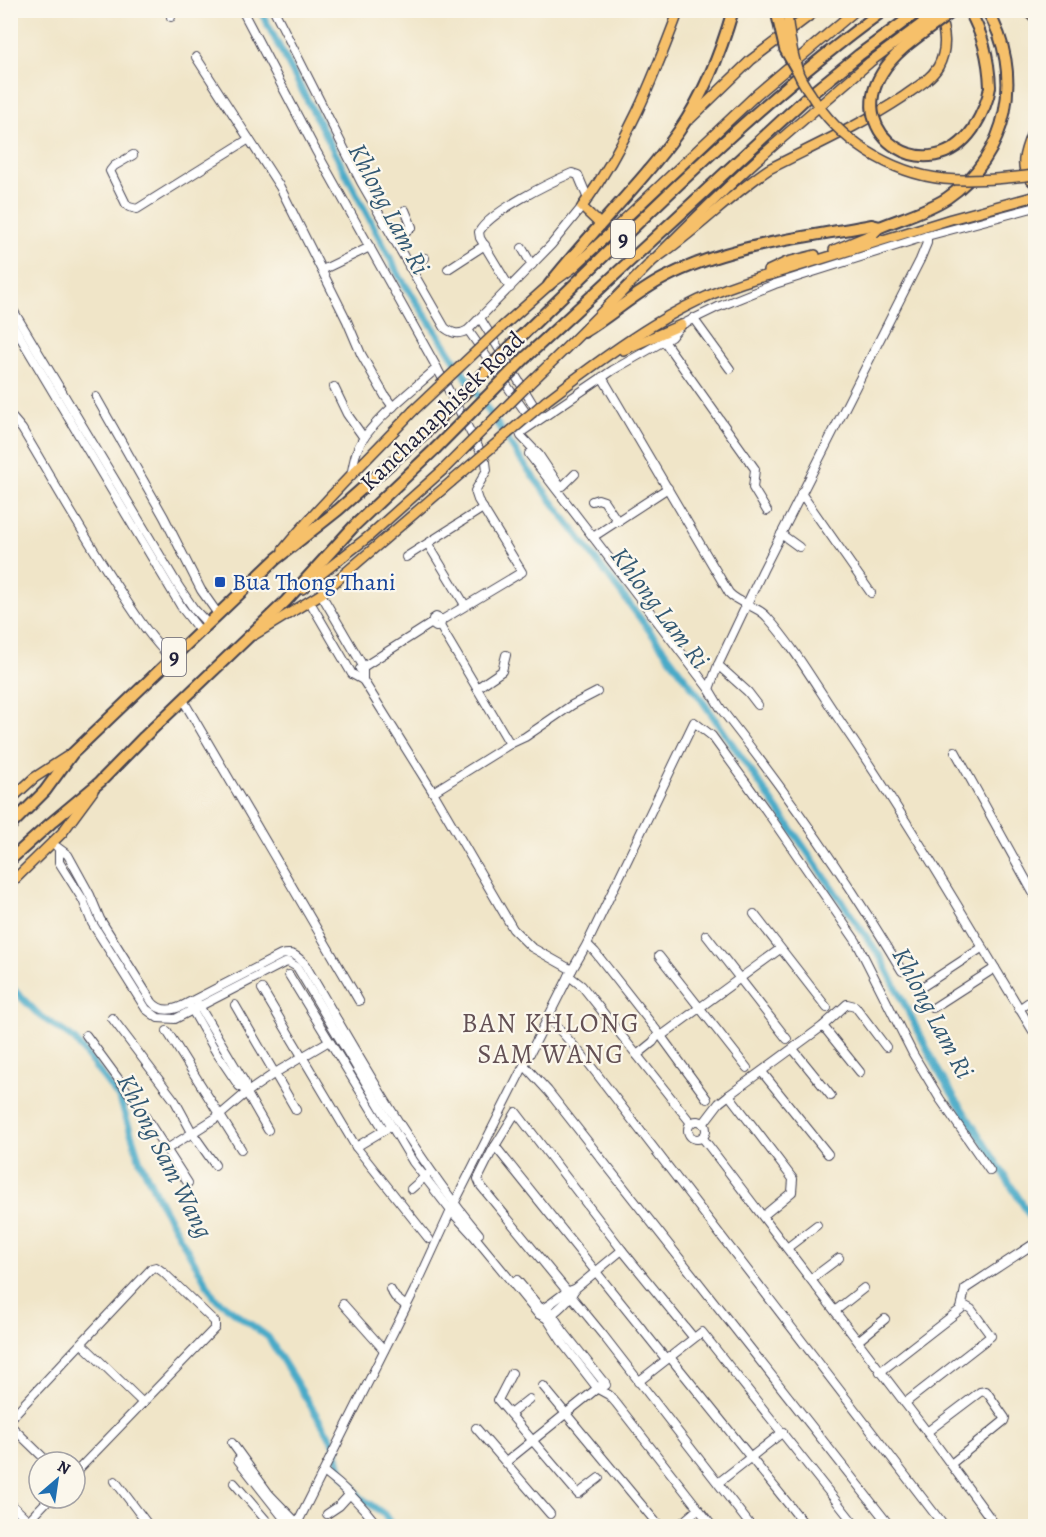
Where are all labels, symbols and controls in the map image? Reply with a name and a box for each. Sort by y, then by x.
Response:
water label: Khlong Lam Ri [340,137,438,281]
road number: 9 [611,220,635,258]
street label: Kanchanaphisek Road [353,324,531,498]
water label: Khlong Lam Ri [603,540,717,676]
place label: Bua Thong Thani [232,566,396,598]
marker: Bua Thong Thani [213,575,227,589]
road number: 9 [162,638,186,676]
water label: Khlong Lam Ri [884,941,982,1085]
district label: BAN KHLONG SAM WANG [462,1005,640,1072]
water label: Khlong Sam Wang [109,1068,222,1245]
north arrow [27,1450,87,1510]
text: N [53,1455,75,1480]

